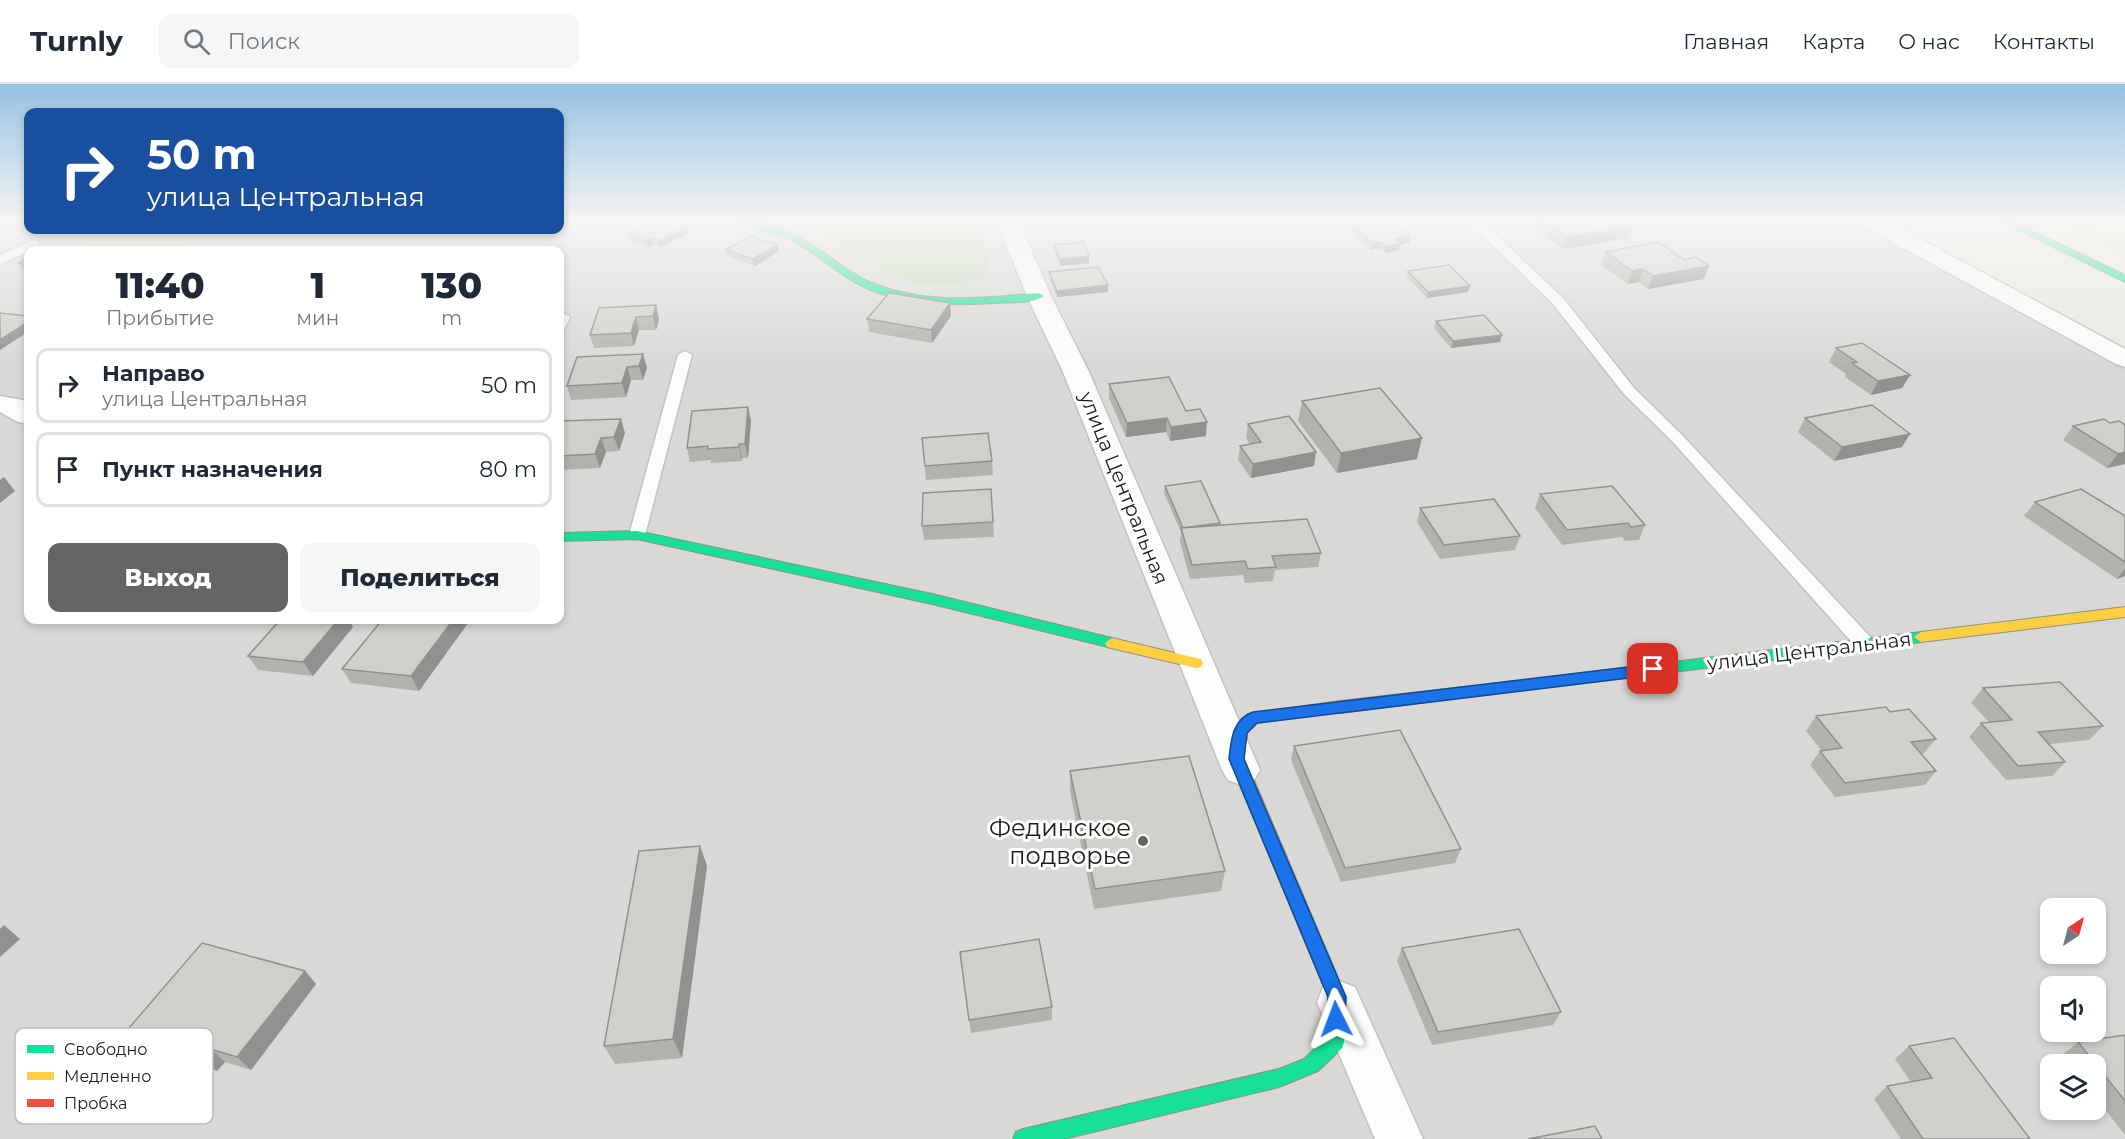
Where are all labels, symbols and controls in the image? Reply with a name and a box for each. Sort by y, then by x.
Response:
search box [159,14,579,68]
text: Turnly [30,24,123,58]
icon: search [180,25,213,58]
text: Поиск [228,28,300,55]
text: Главная [1683,29,1769,54]
text: Карта [1802,29,1865,54]
text: О нас [1898,29,1960,54]
text: Контакты [1993,29,2095,54]
text: 50 m [147,128,256,180]
icon: right [48,132,126,210]
text: улица Центральная [147,180,425,213]
text: 11:40 [115,263,205,307]
text: 1 [310,263,325,307]
text: 130 [421,263,482,307]
text: Прибытие [106,306,214,330]
text: мин [296,306,339,330]
text: m [441,306,462,330]
text: Направо [102,360,205,387]
icon: right [51,369,84,402]
text: 50 m [481,372,537,399]
text: улица Центральная [102,387,308,411]
street label: улица Центральная [1074,387,1174,588]
icon: arrive [51,453,84,486]
text: Пункт назначения [102,456,323,483]
text: 80 m [479,456,537,483]
button: Выход [48,543,288,612]
button: Поделиться [300,543,540,612]
street label: улица Центральная [1704,627,1913,676]
pin [1627,643,1678,694]
icon: arrive [1636,652,1669,685]
place label: Фединское подворье [989,813,1131,870]
marker: Фединское подворье [1136,834,1150,848]
north arrow [2040,898,2106,964]
map controls [2040,898,2106,1120]
button: sound [2040,976,2106,1042]
position arrow [1304,987,1368,1051]
legend [15,1028,213,1124]
text: Свободно [64,1040,147,1059]
button: layers [2040,1054,2106,1120]
text: Медленно [64,1067,151,1086]
text: Пробка [64,1094,127,1113]

